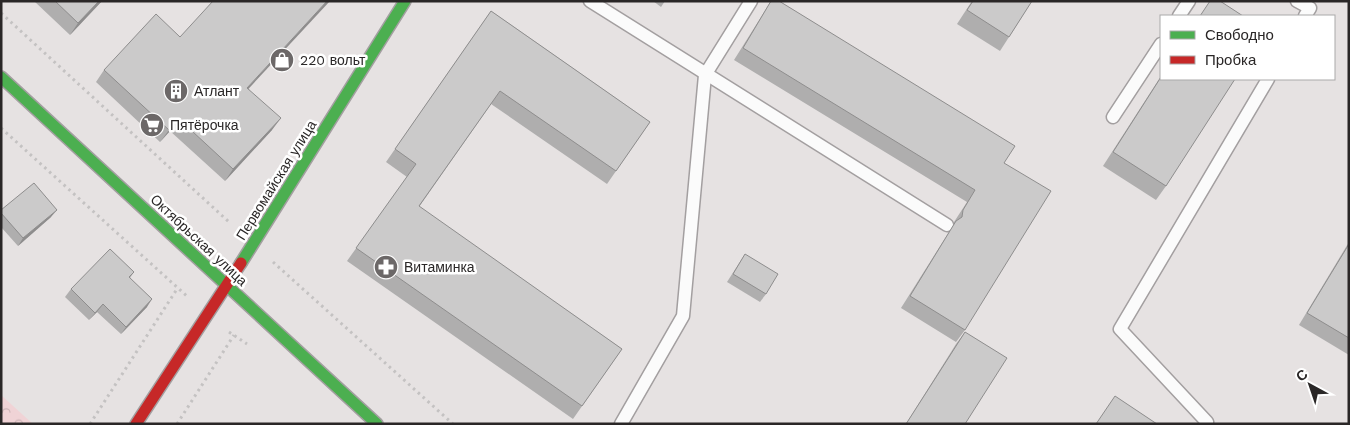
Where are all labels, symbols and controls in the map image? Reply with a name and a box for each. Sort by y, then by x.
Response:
legend [1160,15,1335,80]
text: Свободно [1205,26,1274,44]
shop icon: 220 вольт [269,47,295,73]
text: Пробка [1205,51,1257,69]
place label: 220 вольт [300,52,366,68]
building icon: Атлант [163,78,189,104]
place label: Атлант [194,83,240,99]
supermarket icon: Пятёрочка [139,112,165,138]
place label: Пятёрочка [170,117,239,133]
street label: Первомайская улица [233,117,319,243]
street label: Октябрьская улица [147,191,251,289]
pharmacy icon: Витаминка [373,254,399,280]
place label: Витаминка [404,259,475,275]
north arrow [1285,360,1335,410]
text: С [1293,366,1311,384]

